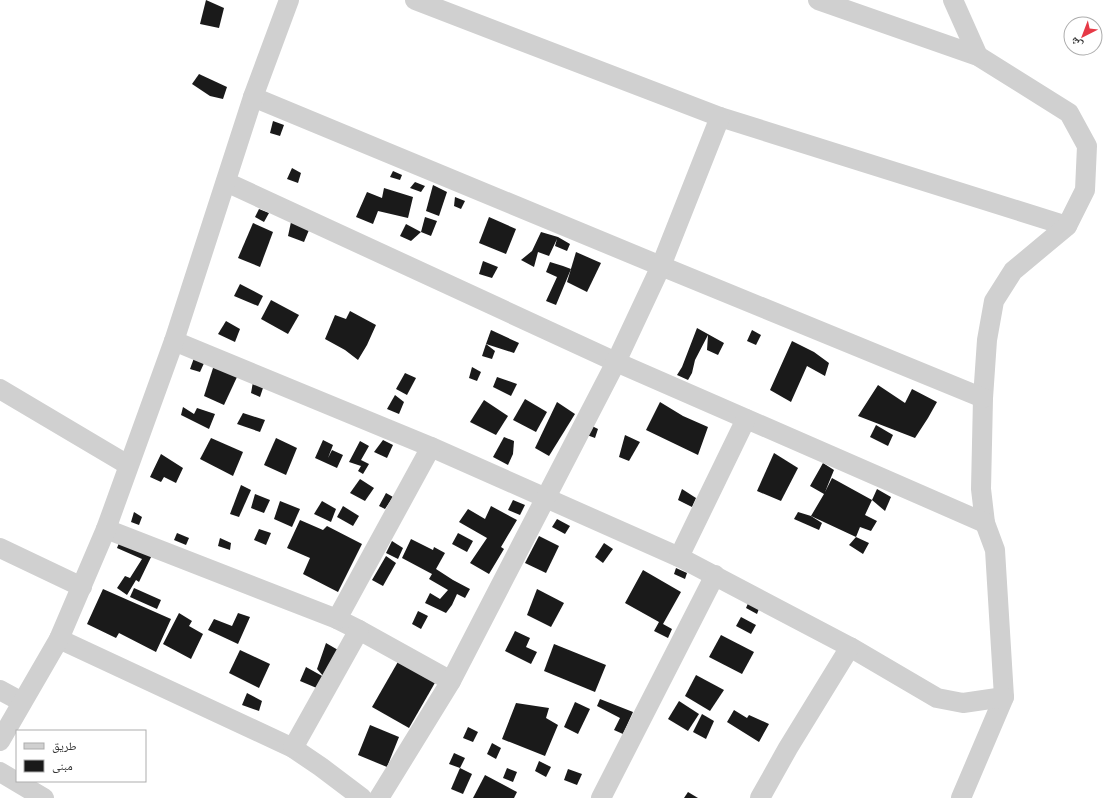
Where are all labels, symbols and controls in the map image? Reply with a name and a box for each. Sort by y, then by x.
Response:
north arrow [1063,16,1103,56]
text: ش [1068,33,1086,52]
legend [16,730,146,782]
text: طريق [52,739,77,753]
text: مبنى [52,759,73,773]

